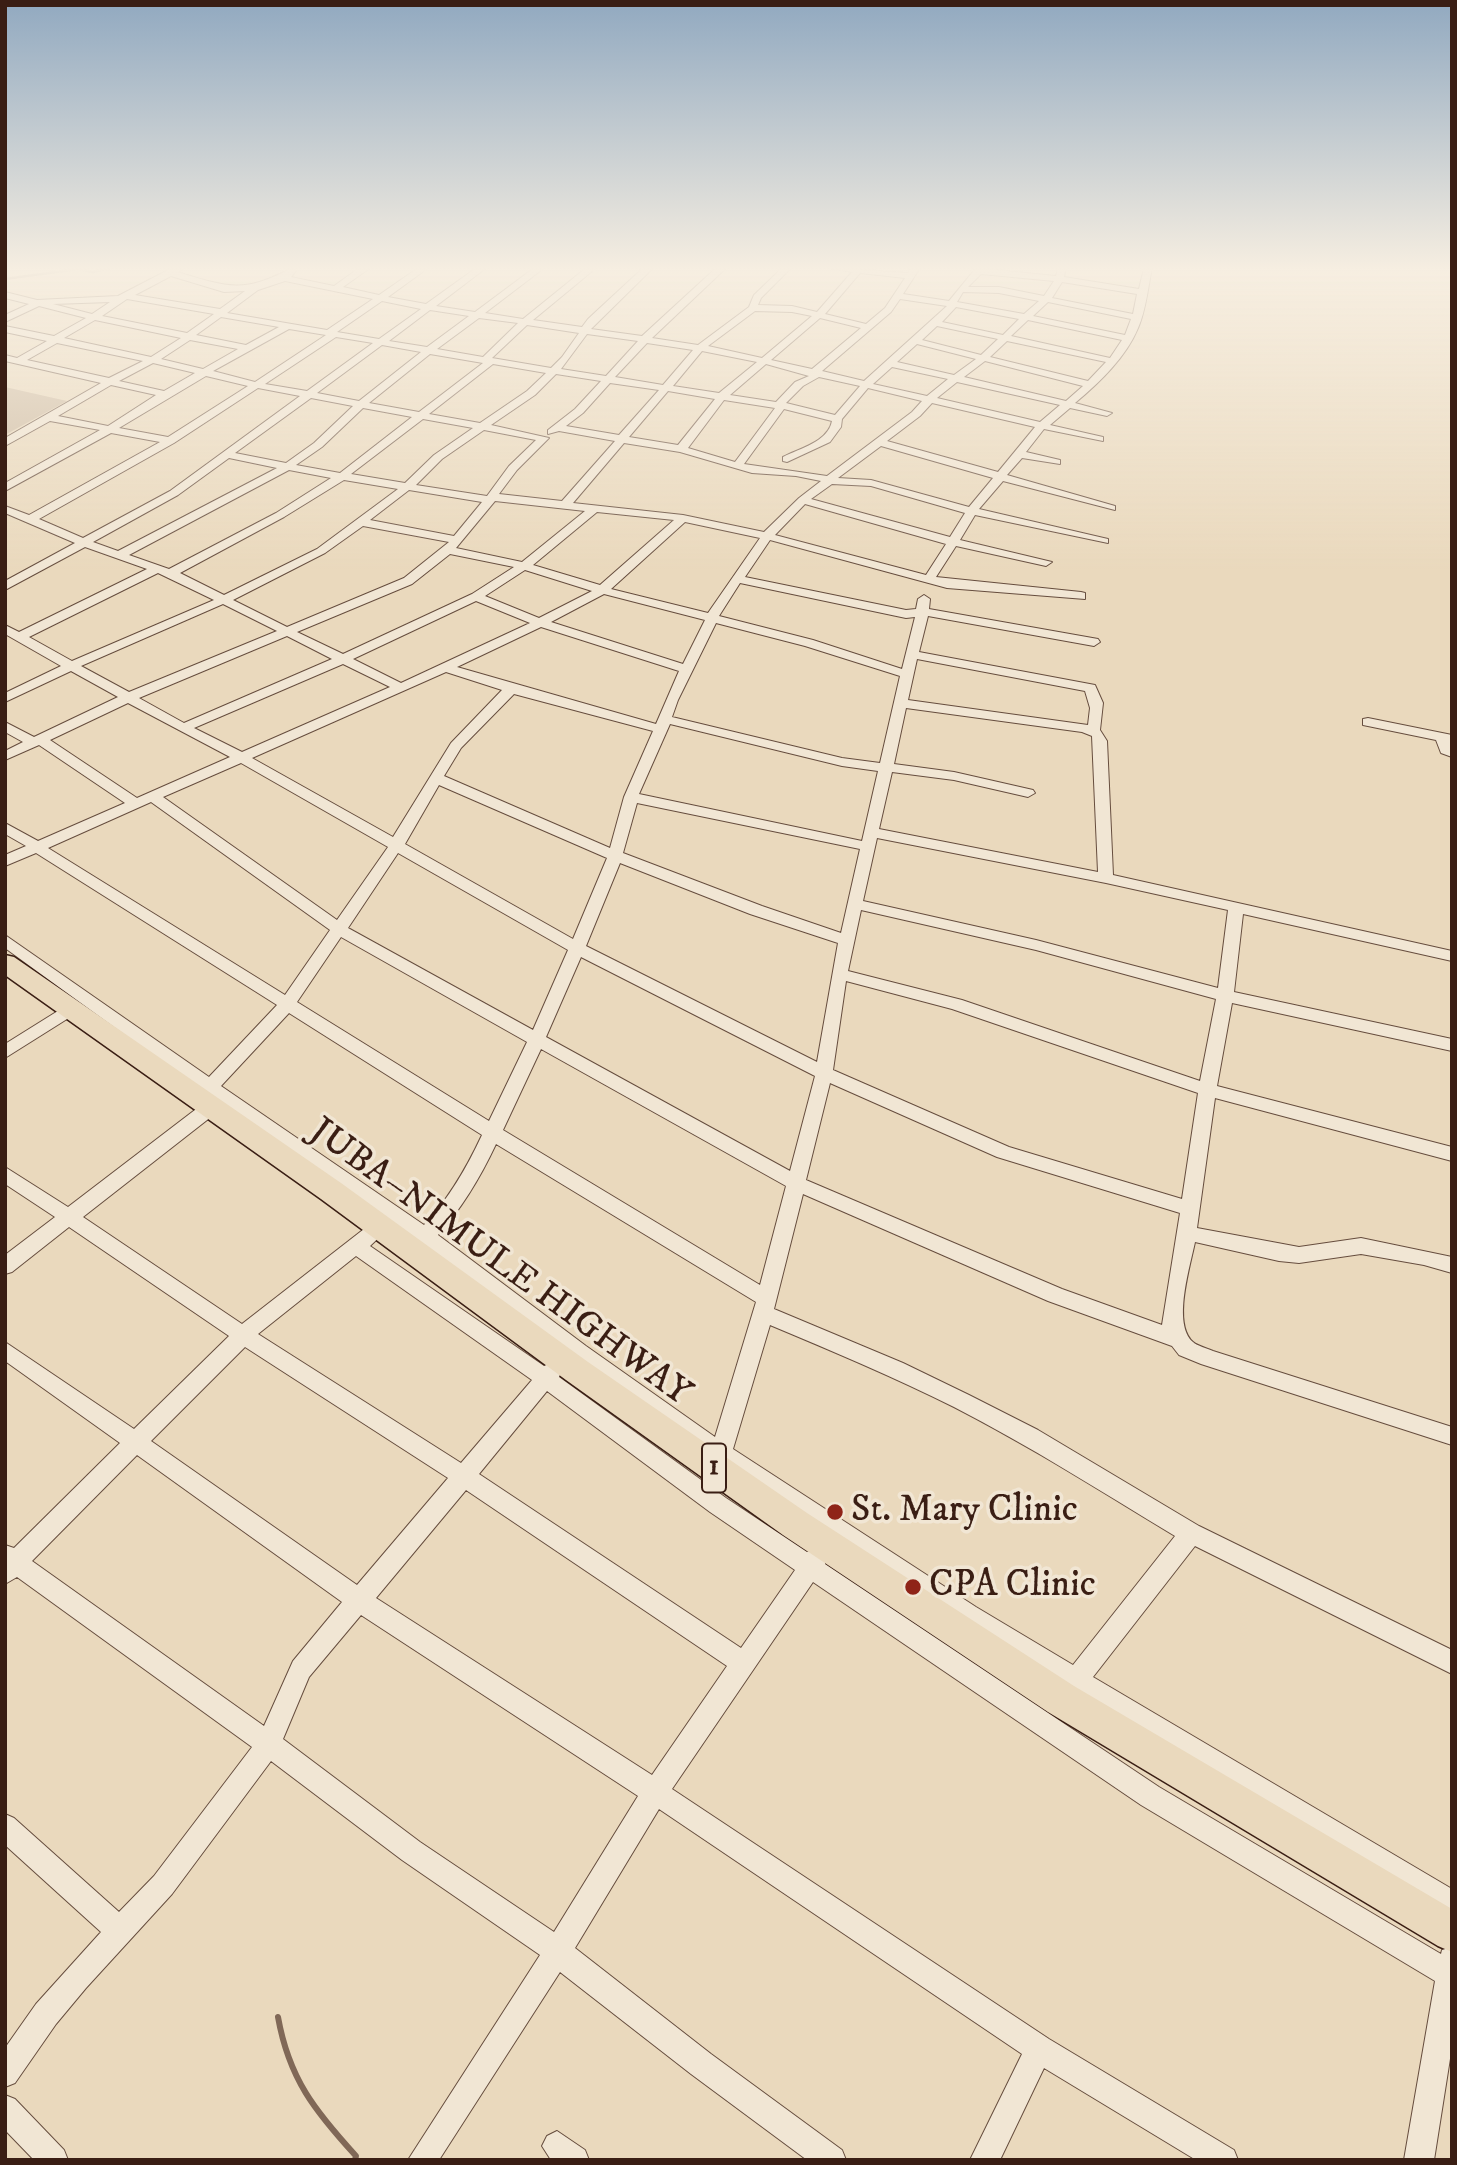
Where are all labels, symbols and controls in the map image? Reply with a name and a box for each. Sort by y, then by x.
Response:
street label: JUBA–NIMULE HIGHWAY [300,1111,698,1417]
road number: 1 [702,1444,726,1492]
place label: St. Mary Clinic [851,1490,1078,1534]
marker: St. Mary Clinic [825,1502,845,1522]
place label: CPA Clinic [929,1565,1096,1609]
marker: CPA Clinic [903,1577,923,1597]

